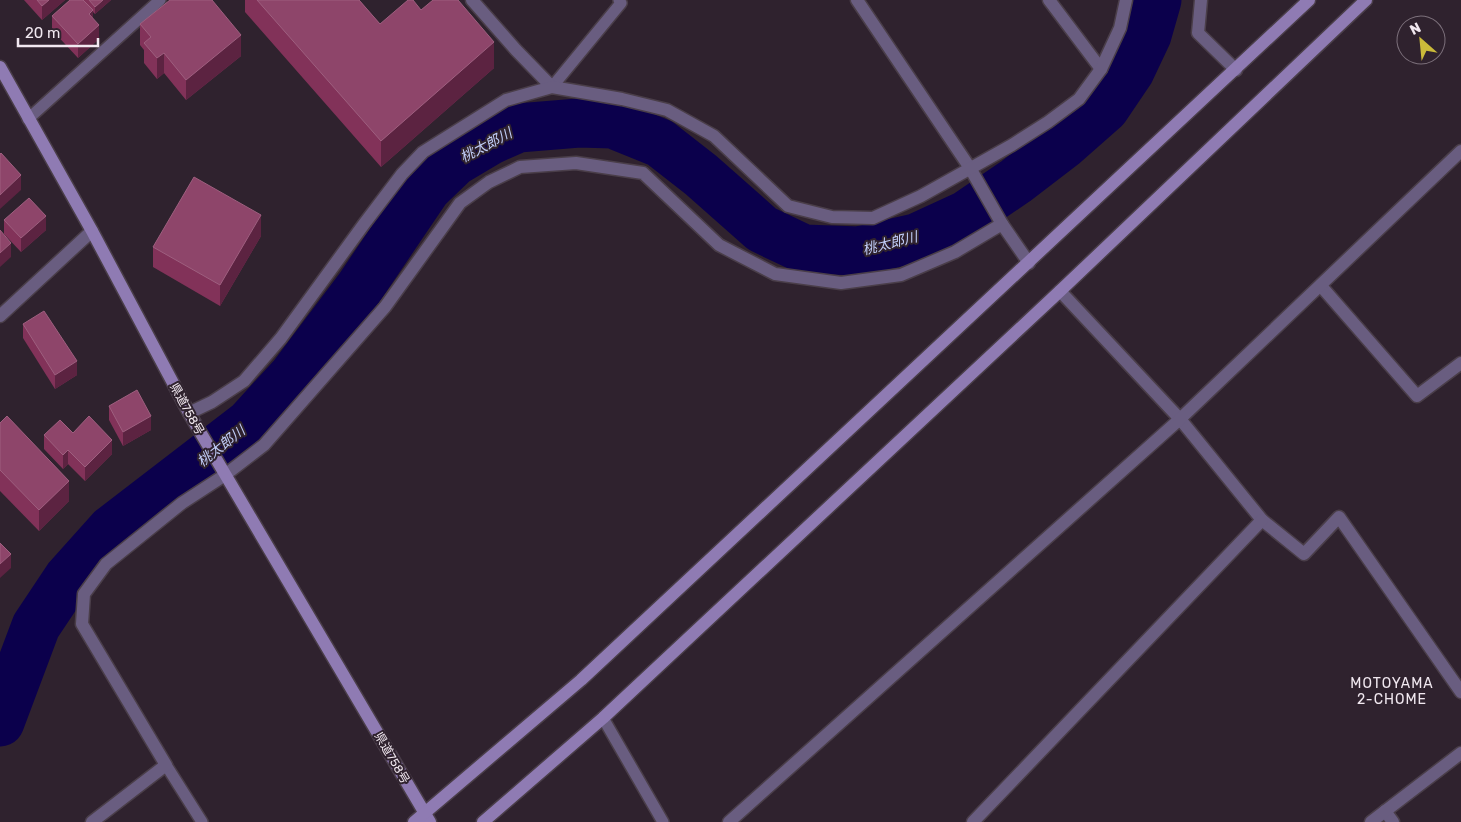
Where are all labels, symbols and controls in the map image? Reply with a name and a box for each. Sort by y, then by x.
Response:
scale bar [18,15,98,47]
north arrow [1396,15,1446,65]
text: N [1407,19,1424,39]
text: 20 m [25,24,60,42]
water label: 桃太郎川 [458,124,517,166]
water label: 桃太郎川 [861,228,921,259]
street label: 県道758号 [167,381,207,437]
water label: 桃太郎川 [194,421,250,470]
district label: MOTOYAMA 2-CHOME [1350,675,1434,708]
street label: 県道758号 [372,730,412,786]

